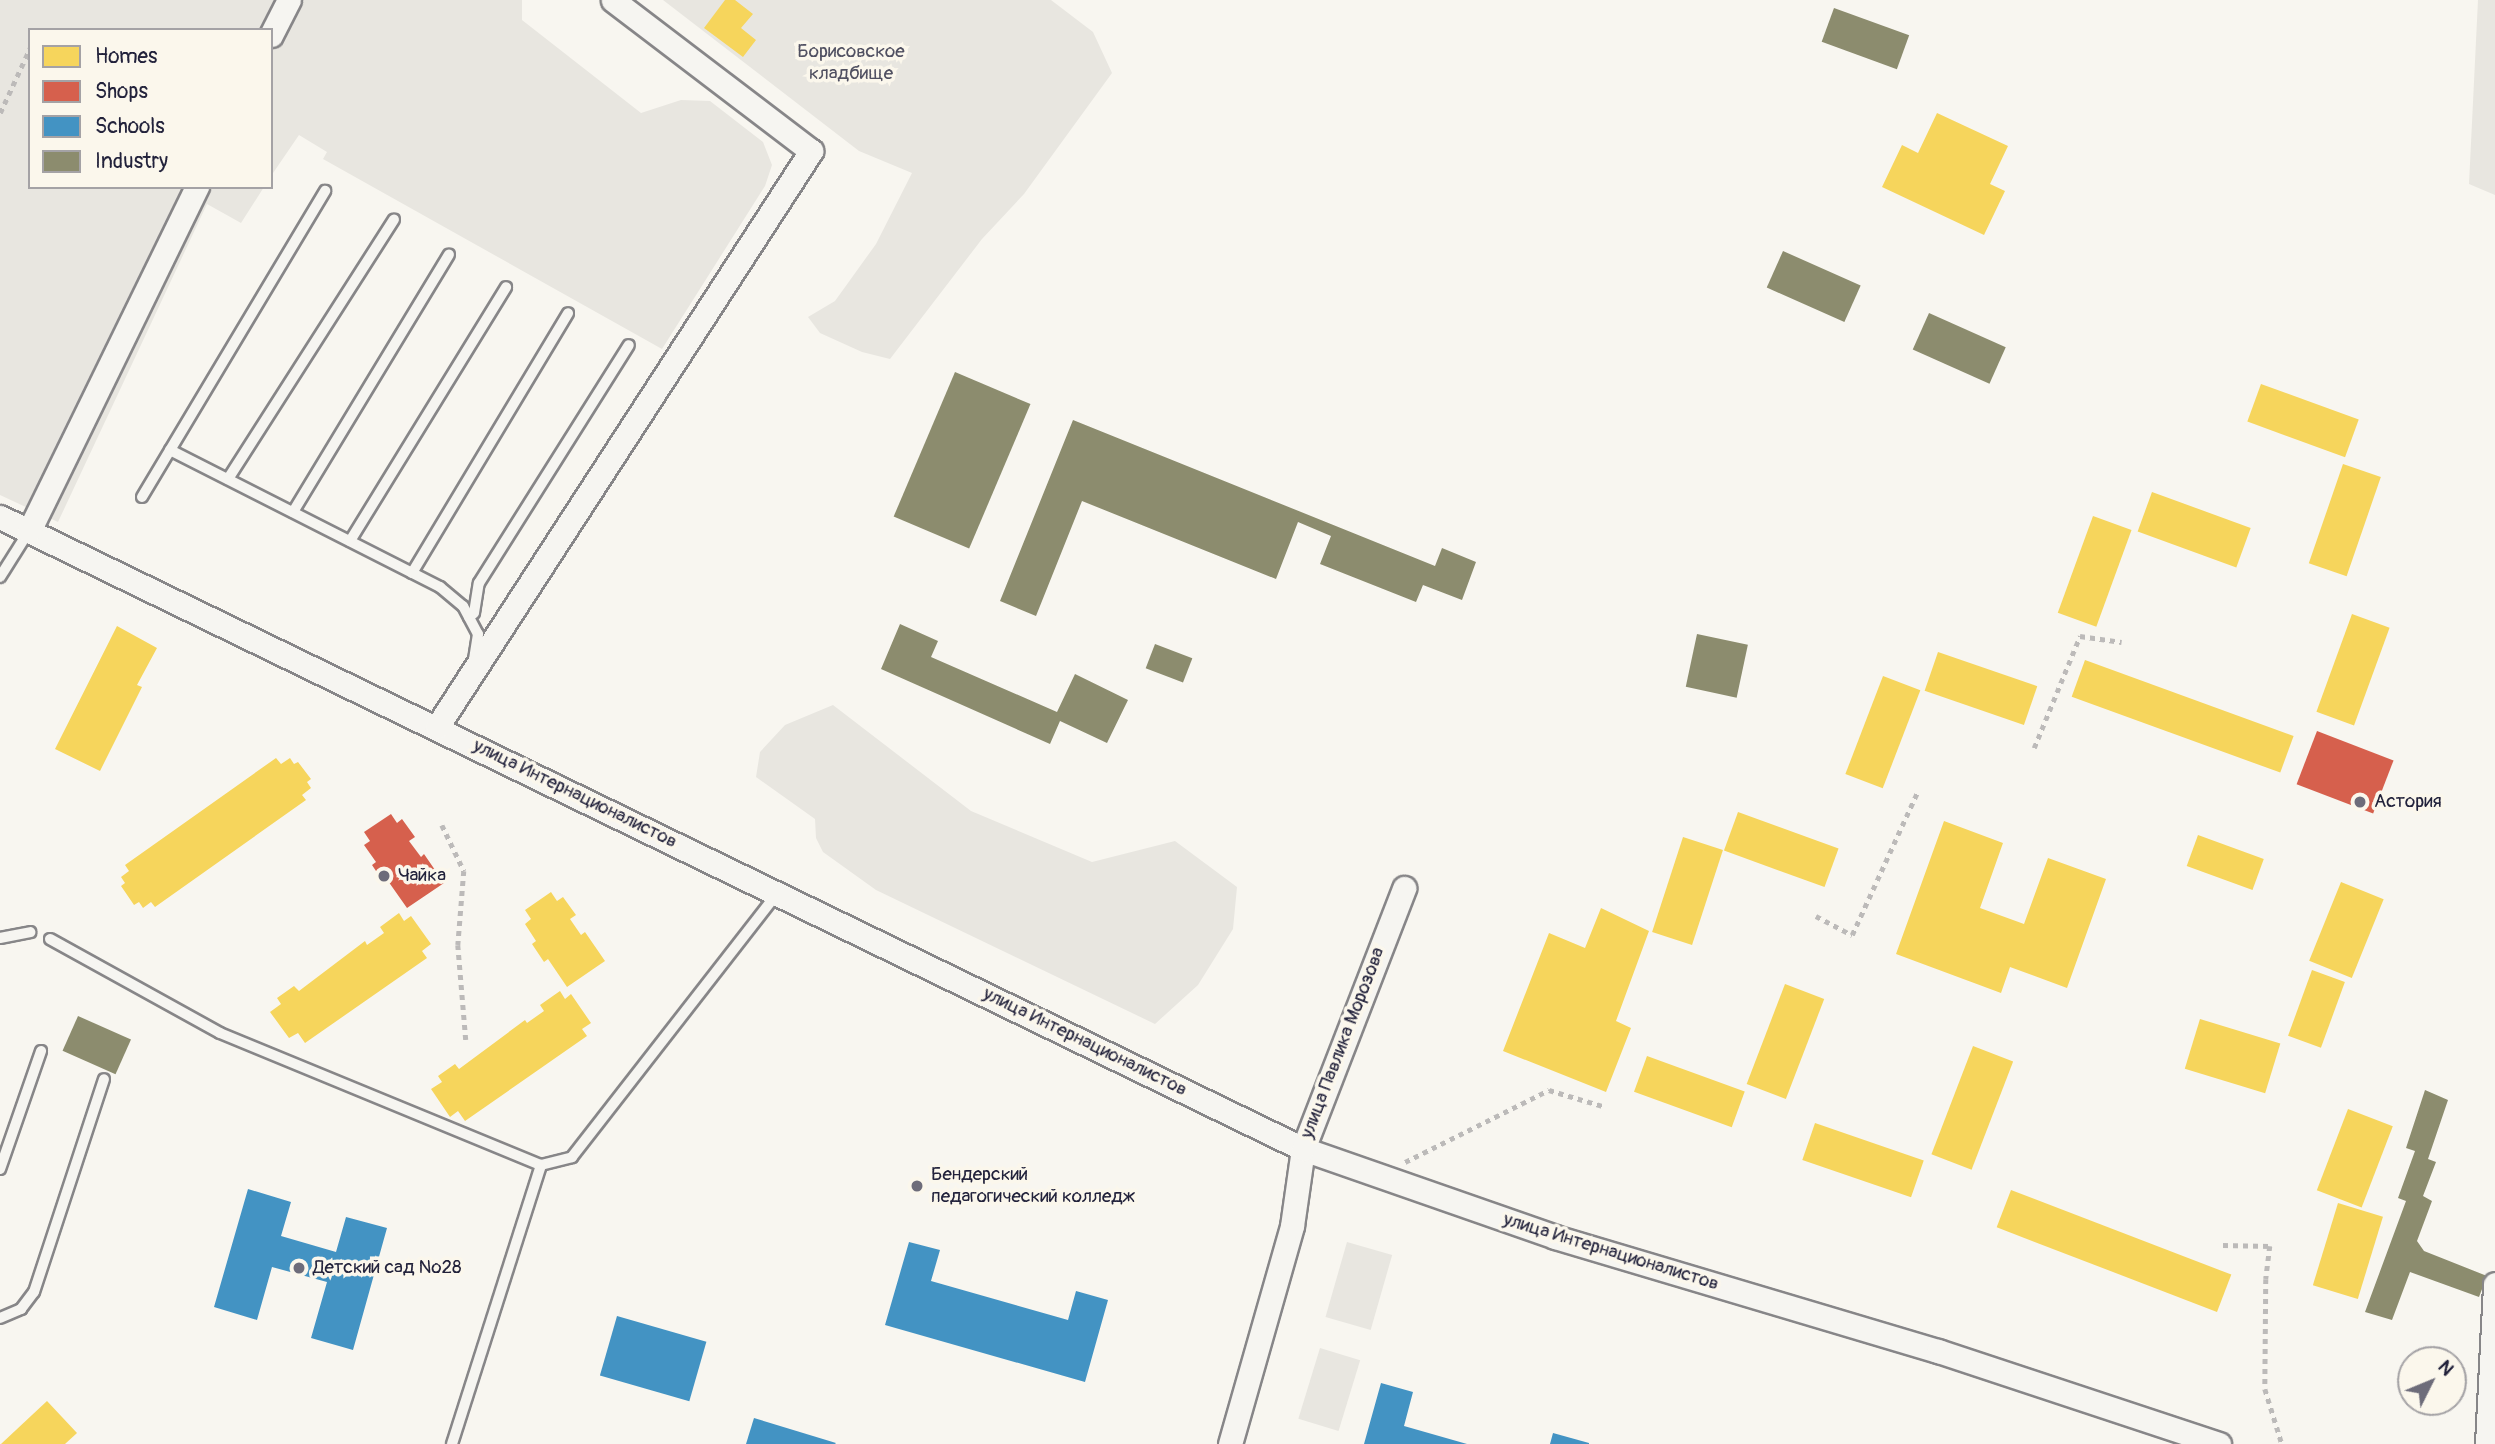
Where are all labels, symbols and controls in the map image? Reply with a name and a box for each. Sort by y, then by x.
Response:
legend [28,28,273,189]
park label: Борисовское кладбище [797,41,905,85]
text: Homes [95,43,157,70]
text: Shops [95,78,148,105]
text: Schools [95,113,165,140]
text: Industry [95,148,168,175]
street label: улица Интернационалистов [469,735,681,853]
place label: Астория [2374,791,2442,813]
marker: Астория [2352,794,2368,810]
place label: Чайка [398,865,446,887]
marker: Чайка [376,868,392,884]
street label: улица Павлика Морозова [1296,944,1390,1142]
street label: улица Интернационалистов [979,983,1191,1101]
place label: Бендерский педагогический колледж [931,1164,1135,1208]
marker: Бендерский педагогический колледж [909,1178,925,1194]
street label: улица Интернационалистов [1500,1208,1722,1296]
place label: Детский сад №28 [313,1257,462,1279]
marker: Детский сад №28 [291,1260,307,1276]
north arrow [2397,1346,2467,1416]
text: N [2433,1355,2459,1381]

